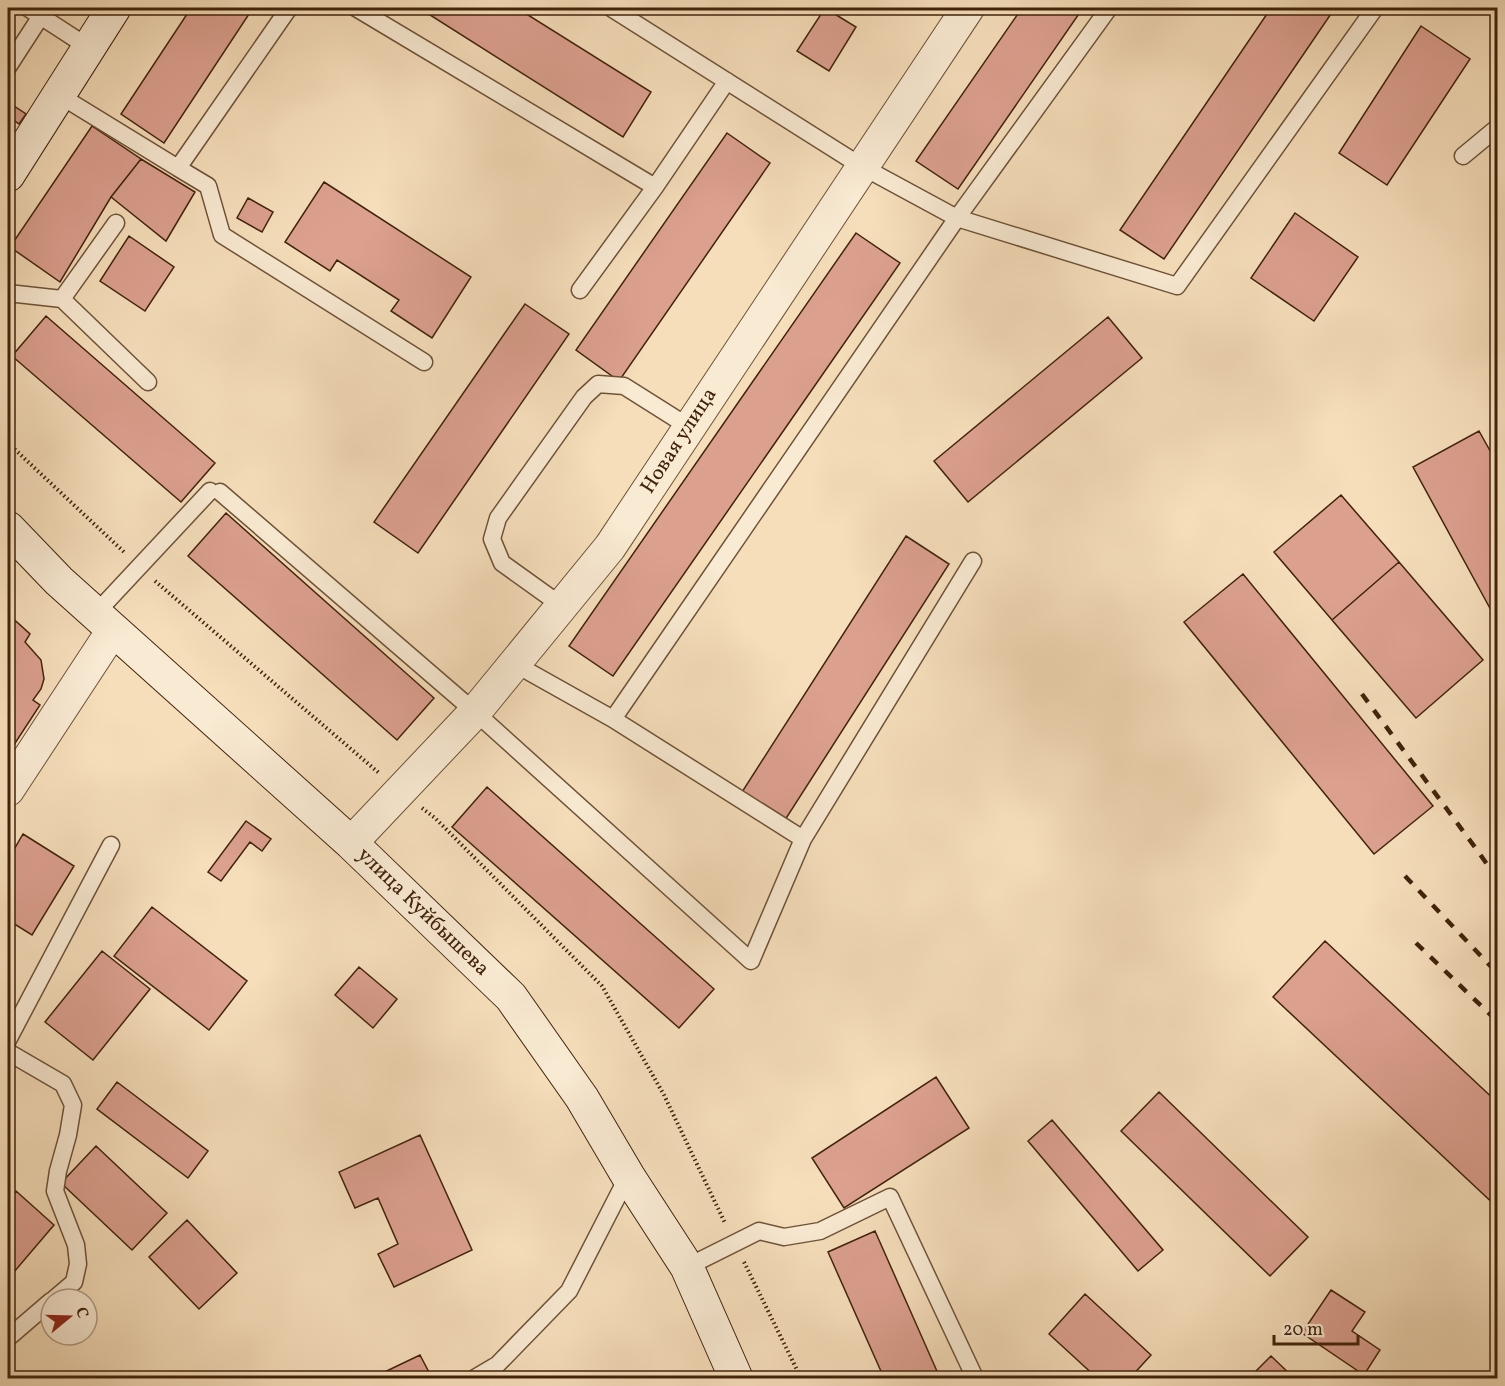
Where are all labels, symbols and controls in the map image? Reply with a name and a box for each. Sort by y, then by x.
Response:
street label: Новая улица [634,382,724,500]
street label: улица Куйбышева [350,841,496,983]
north arrow [39,1287,99,1347]
text: С [69,1304,93,1321]
scale bar [1274,1308,1358,1346]
text: 20 m [1283,1318,1323,1343]

